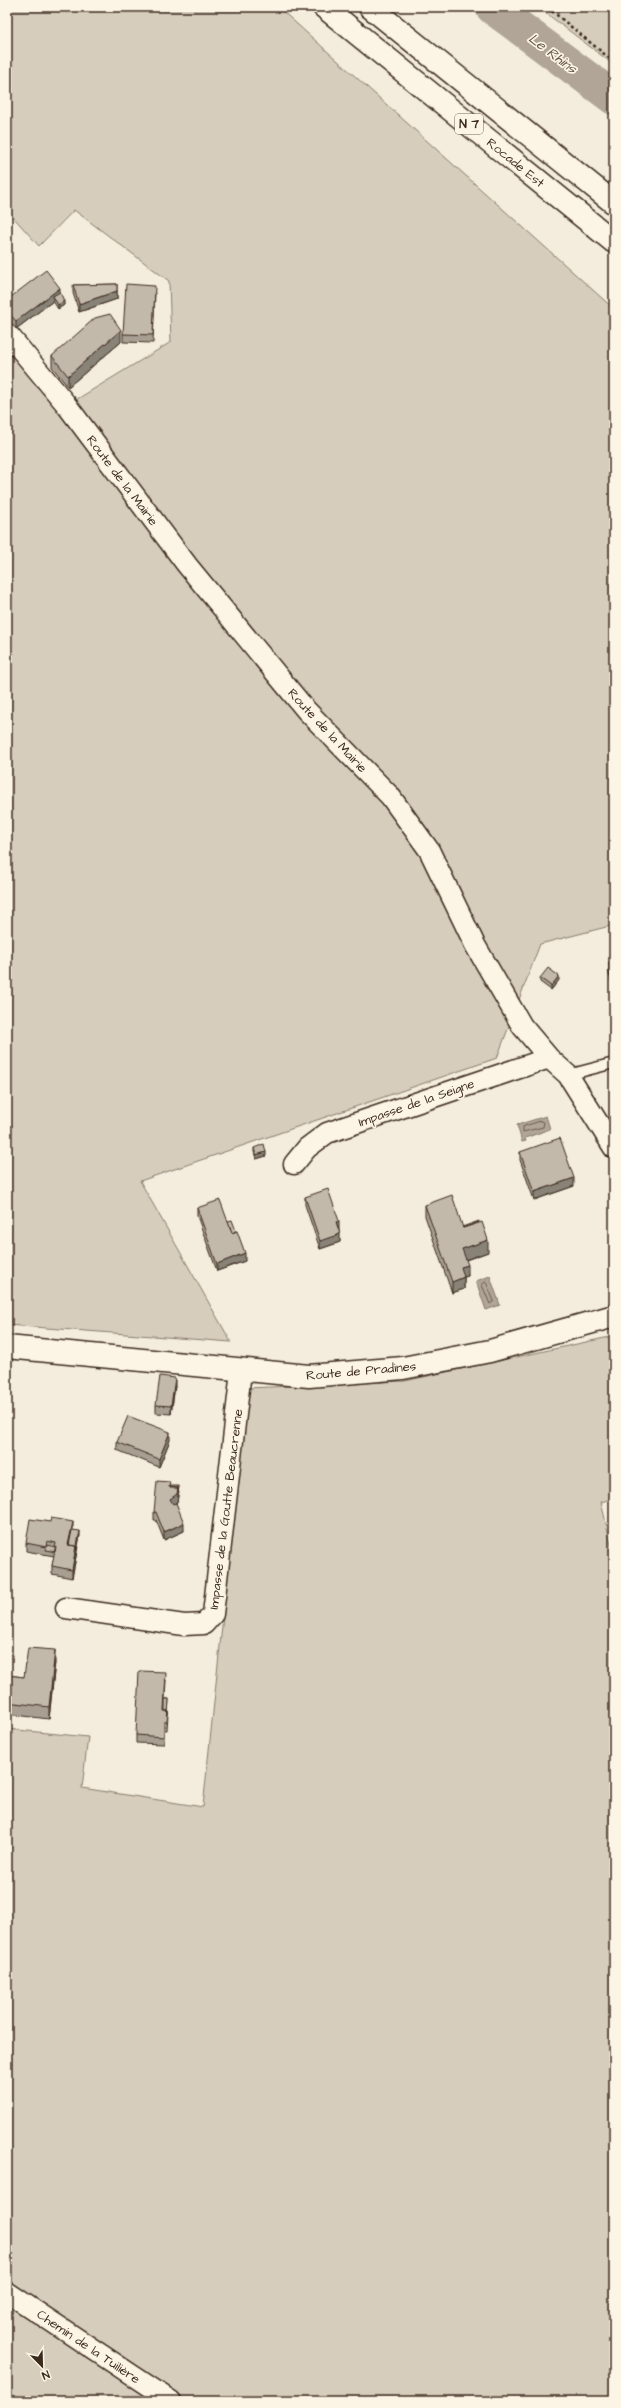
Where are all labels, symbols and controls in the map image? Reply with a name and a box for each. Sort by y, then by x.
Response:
water label: Le Rhins [524,29,582,79]
road number: N 7 [455,114,483,134]
street label: Rocade Est [483,134,549,192]
street label: Route de la Mairie [82,432,162,530]
street label: Route de la Mairie [284,685,371,777]
street label: Impasse de la Seigne [356,1075,477,1132]
street label: Route de Pradines [305,1357,417,1385]
street label: Impasse de la Goutte Beaucrenne [205,1408,247,1610]
street label: Chemin de la Tuilière [33,2305,144,2388]
north arrow [22,2346,62,2386]
text: N [40,2366,52,2383]

